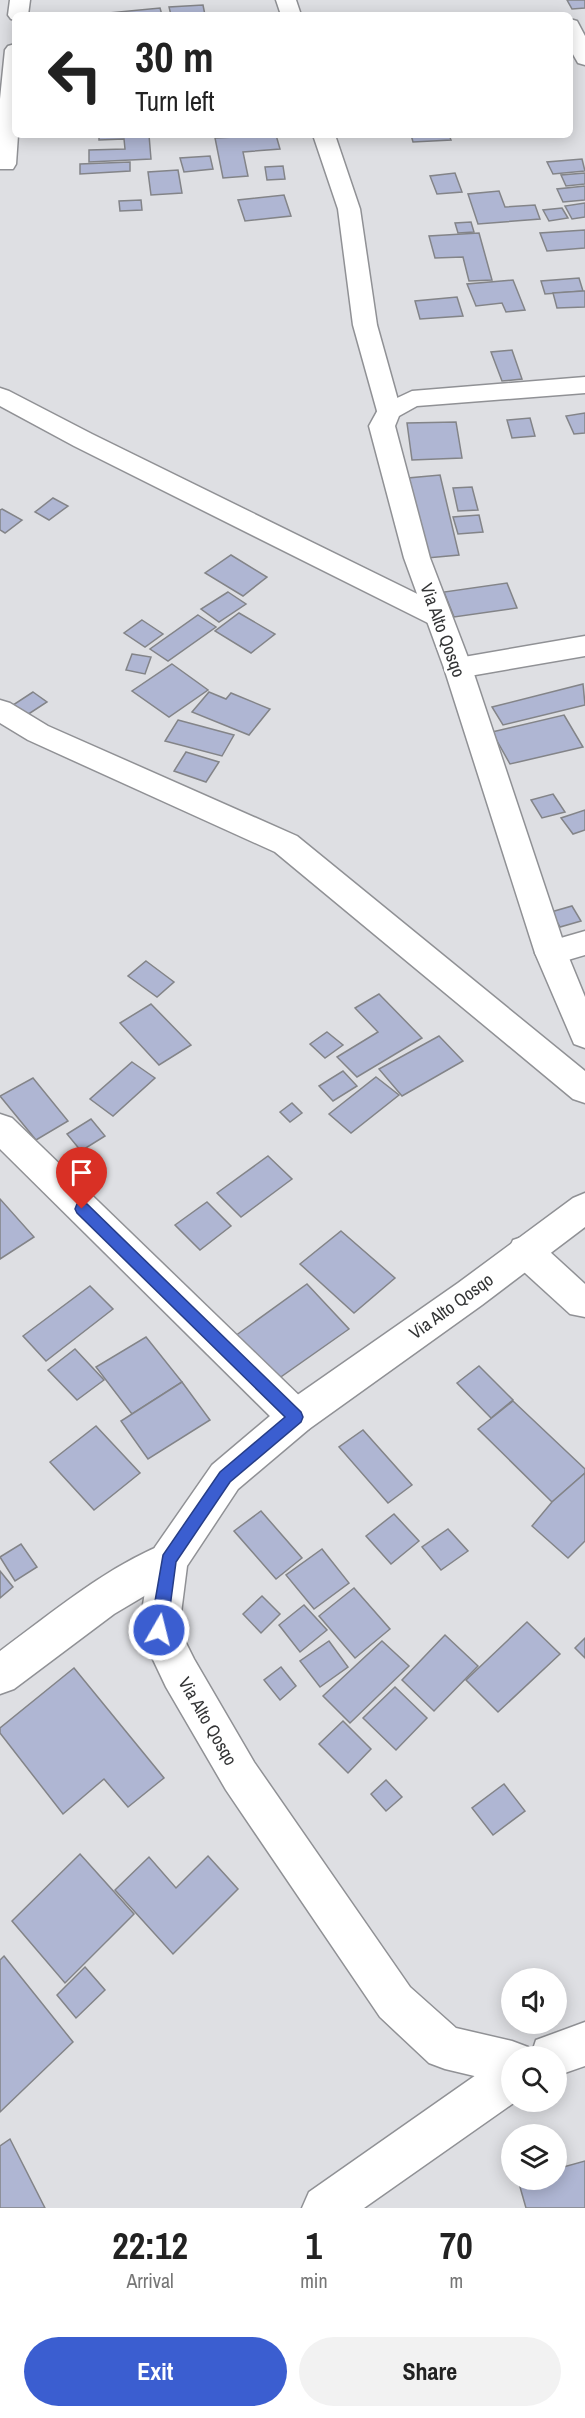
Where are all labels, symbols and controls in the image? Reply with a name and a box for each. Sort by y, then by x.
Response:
text: 30 m [135,29,214,85]
icon: left [36,36,114,114]
text: Turn left [135,83,214,119]
street label: Via Alto Qosqo [414,580,472,680]
pin [56,1147,107,1209]
icon: arrive [65,1156,98,1189]
street label: Via Alto Qosqo [404,1267,498,1345]
position arrow [127,1598,191,1662]
street label: Via Alto Qosqo [173,1672,243,1770]
map controls [501,1968,567,2190]
button: sound [501,1968,567,2034]
button: search [501,2046,567,2112]
button: layers [501,2124,567,2190]
text: 22:12 [112,2222,188,2270]
text: 1 [306,2222,322,2270]
text: 70 [440,2222,473,2270]
text: Arrival [126,2267,174,2294]
text: min [300,2267,328,2294]
text: m [449,2267,463,2294]
button: Exit [24,2337,287,2406]
button: Share [299,2337,561,2406]

